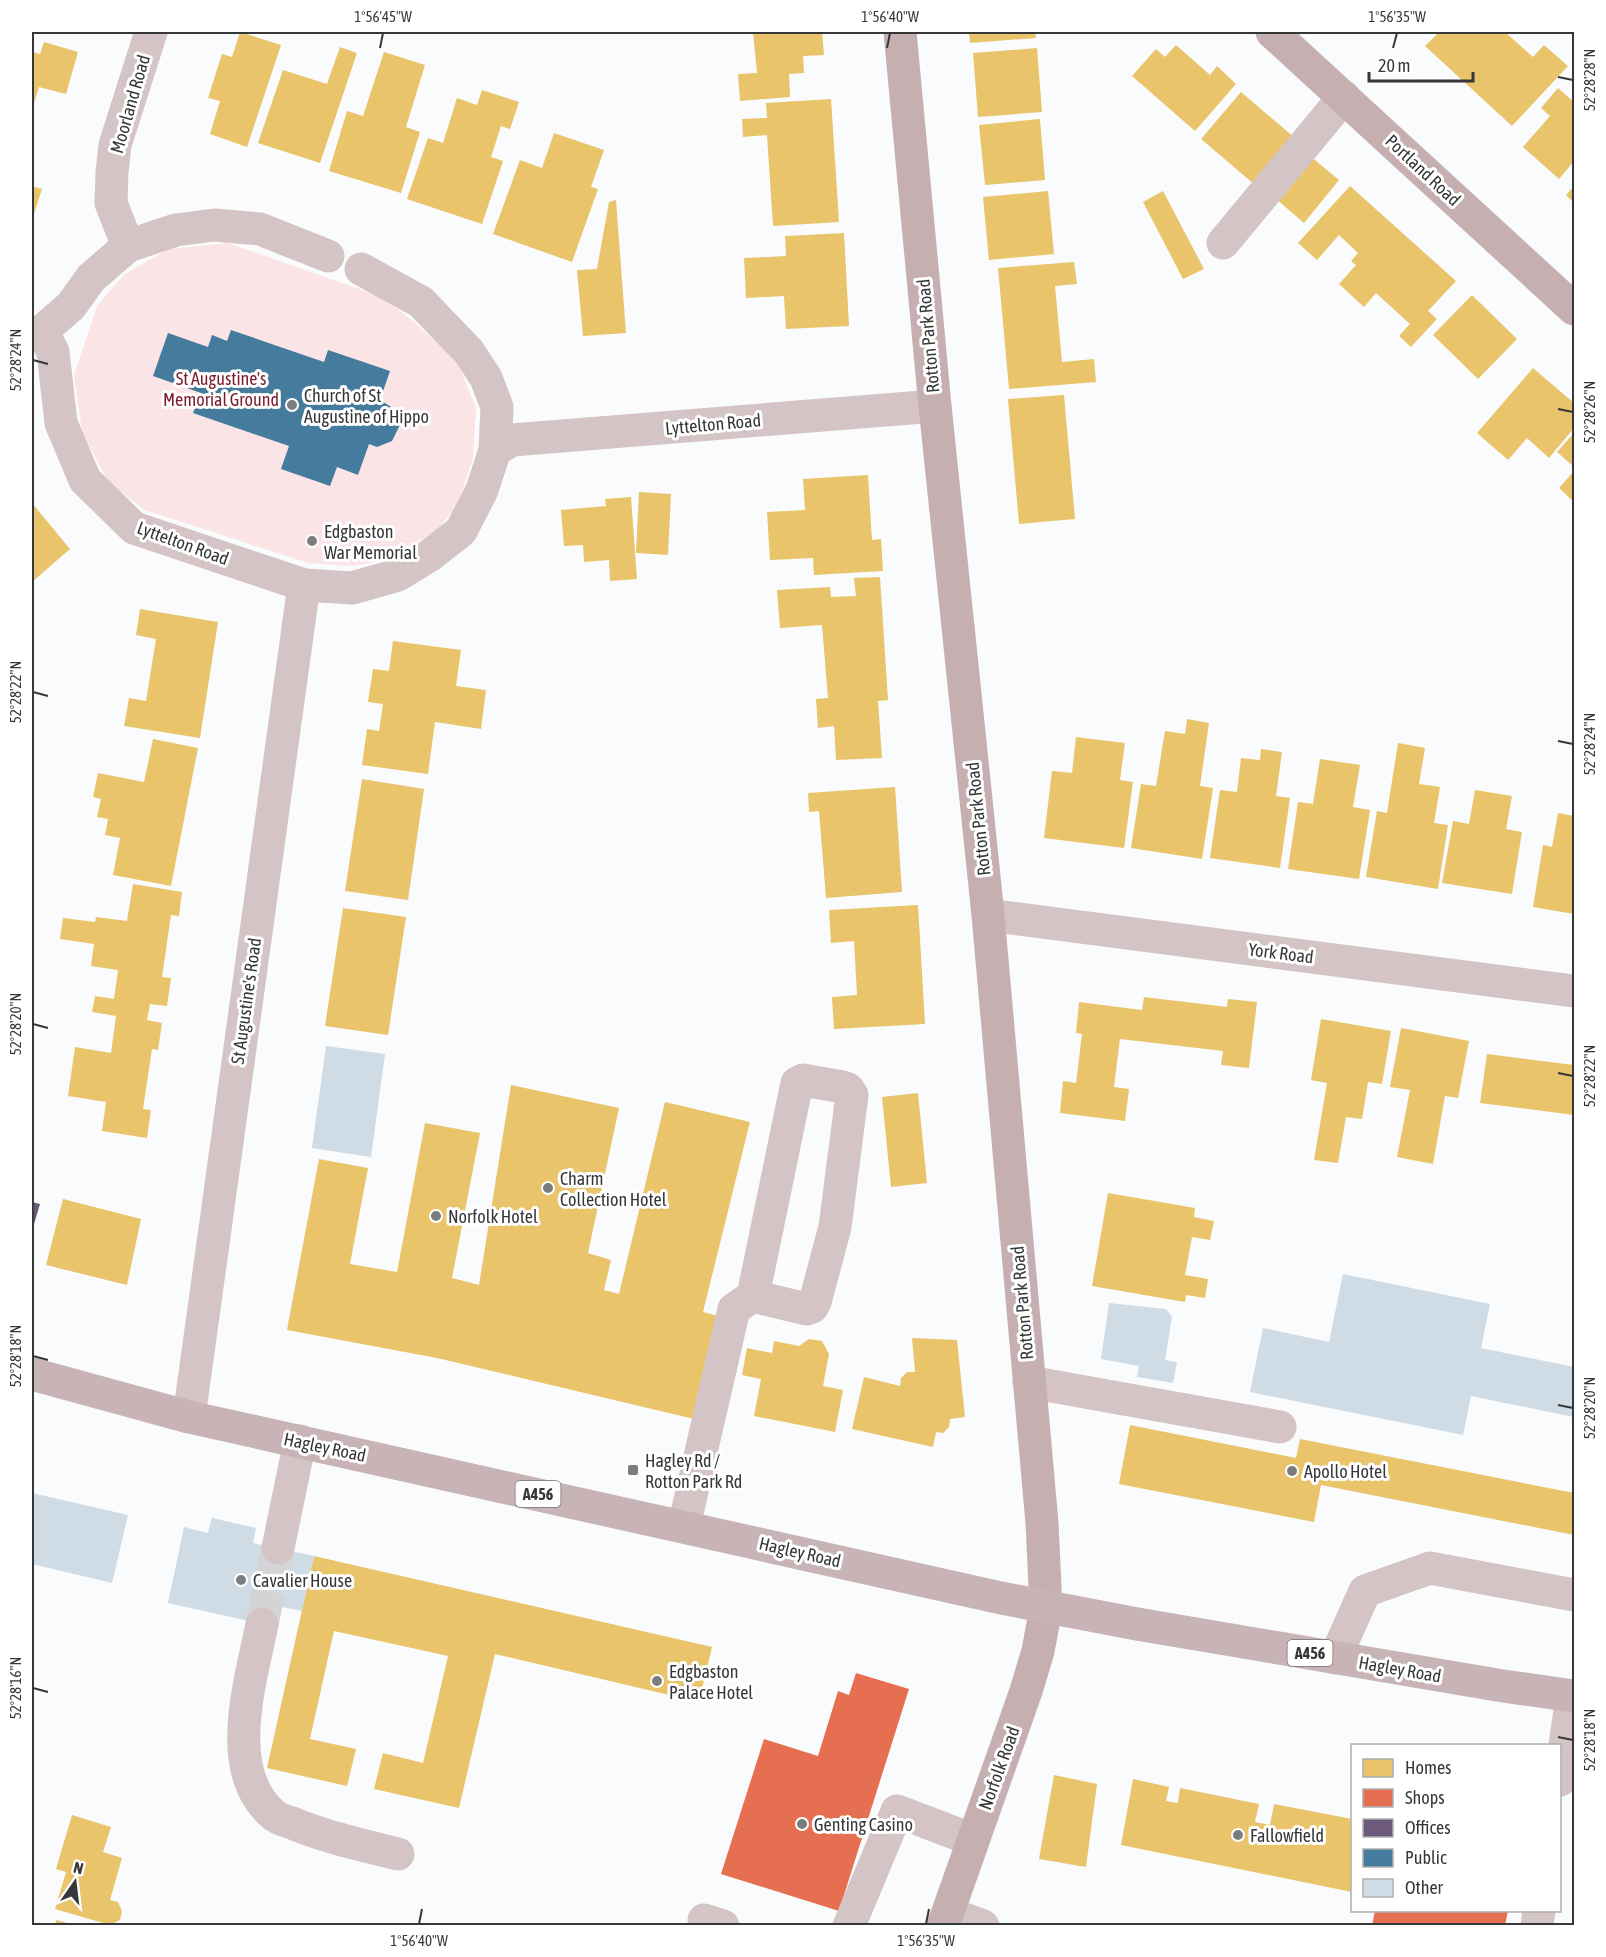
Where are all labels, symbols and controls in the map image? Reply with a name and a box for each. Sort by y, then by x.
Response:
text: 1°56'45"W [354,8,412,25]
text: 1°56'40"W [861,8,919,25]
text: 1°56'35"W [1368,8,1426,25]
scale bar [1369,45,1472,83]
text: 52°28'28"N [1581,49,1598,111]
street label: Moorland Road [106,52,154,156]
text: 20 m [1378,55,1410,76]
street label: Portland Road [1381,130,1465,210]
street label: Rotton Park Road [913,278,943,394]
text: 52°28'24"N [7,329,24,391]
park label: St Augustine's Memorial Ground [163,368,279,410]
text: 52°28'26"N [1581,381,1598,443]
place label: Church of St Augustine of Hippo [304,385,429,427]
marker: Church of St Augustine of Hippo [285,398,299,412]
street label: Lyttelton Road [664,409,762,439]
street label: Lyttelton Road [134,517,232,569]
place label: Edgbaston War Memorial [324,521,417,563]
marker: Edgbaston War Memorial [305,534,319,548]
text: 52°28'22"N [7,661,24,723]
text: 52°28'24"N [1581,713,1598,775]
street label: Rotton Park Road [962,761,994,877]
street label: St Augustine's Road [227,936,265,1066]
street label: York Road [1247,939,1315,967]
text: 52°28'20"N [7,993,24,1055]
text: 52°28'22"N [1581,1045,1598,1107]
place label: Charm Collection Hotel [560,1168,667,1210]
marker: Charm Collection Hotel [541,1181,555,1195]
place label: Norfolk Hotel [448,1206,538,1227]
marker: Norfolk Hotel [429,1209,443,1223]
street label: Rotton Park Road [1007,1245,1037,1361]
text: 52°28'18"N [7,1325,24,1387]
text: 52°28'20"N [1581,1377,1598,1439]
street label: Hagley Road [282,1428,368,1466]
place label: Hagley Rd / Rotton Park Rd [645,1450,742,1492]
place label: Apollo Hotel [1304,1461,1387,1482]
marker: Hagley Rd / Rotton Park Rd [626,1463,640,1477]
marker: Apollo Hotel [1285,1464,1299,1478]
road number: A456 [516,1481,560,1507]
street label: Hagley Road [757,1532,843,1572]
place label: Cavalier House [253,1570,352,1591]
marker: Cavalier House [234,1573,248,1587]
road number: A456 [1288,1640,1332,1666]
street label: Hagley Road [1357,1651,1443,1687]
text: 52°28'16"N [7,1657,24,1719]
place label: Edgbaston Palace Hotel [669,1661,753,1703]
marker: Edgbaston Palace Hotel [650,1674,664,1688]
text: 52°28'18"N [1581,1709,1598,1771]
street label: Norfolk Road [974,1723,1024,1813]
legend [1351,1744,1561,1912]
text: Homes [1405,1757,1451,1778]
text: Shops [1405,1787,1445,1808]
place label: Genting Casino [814,1814,913,1835]
marker: Genting Casino [795,1817,809,1831]
text: Offices [1405,1817,1451,1838]
place label: Fallowfield [1250,1825,1324,1846]
marker: Fallowfield [1231,1828,1245,1842]
text: Public [1405,1847,1447,1868]
north arrow [45,1852,105,1912]
text: N [72,1858,85,1877]
text: Other [1405,1877,1444,1898]
text: 1°56'40"W [390,1932,448,1949]
text: 1°56'35"W [897,1932,955,1949]

